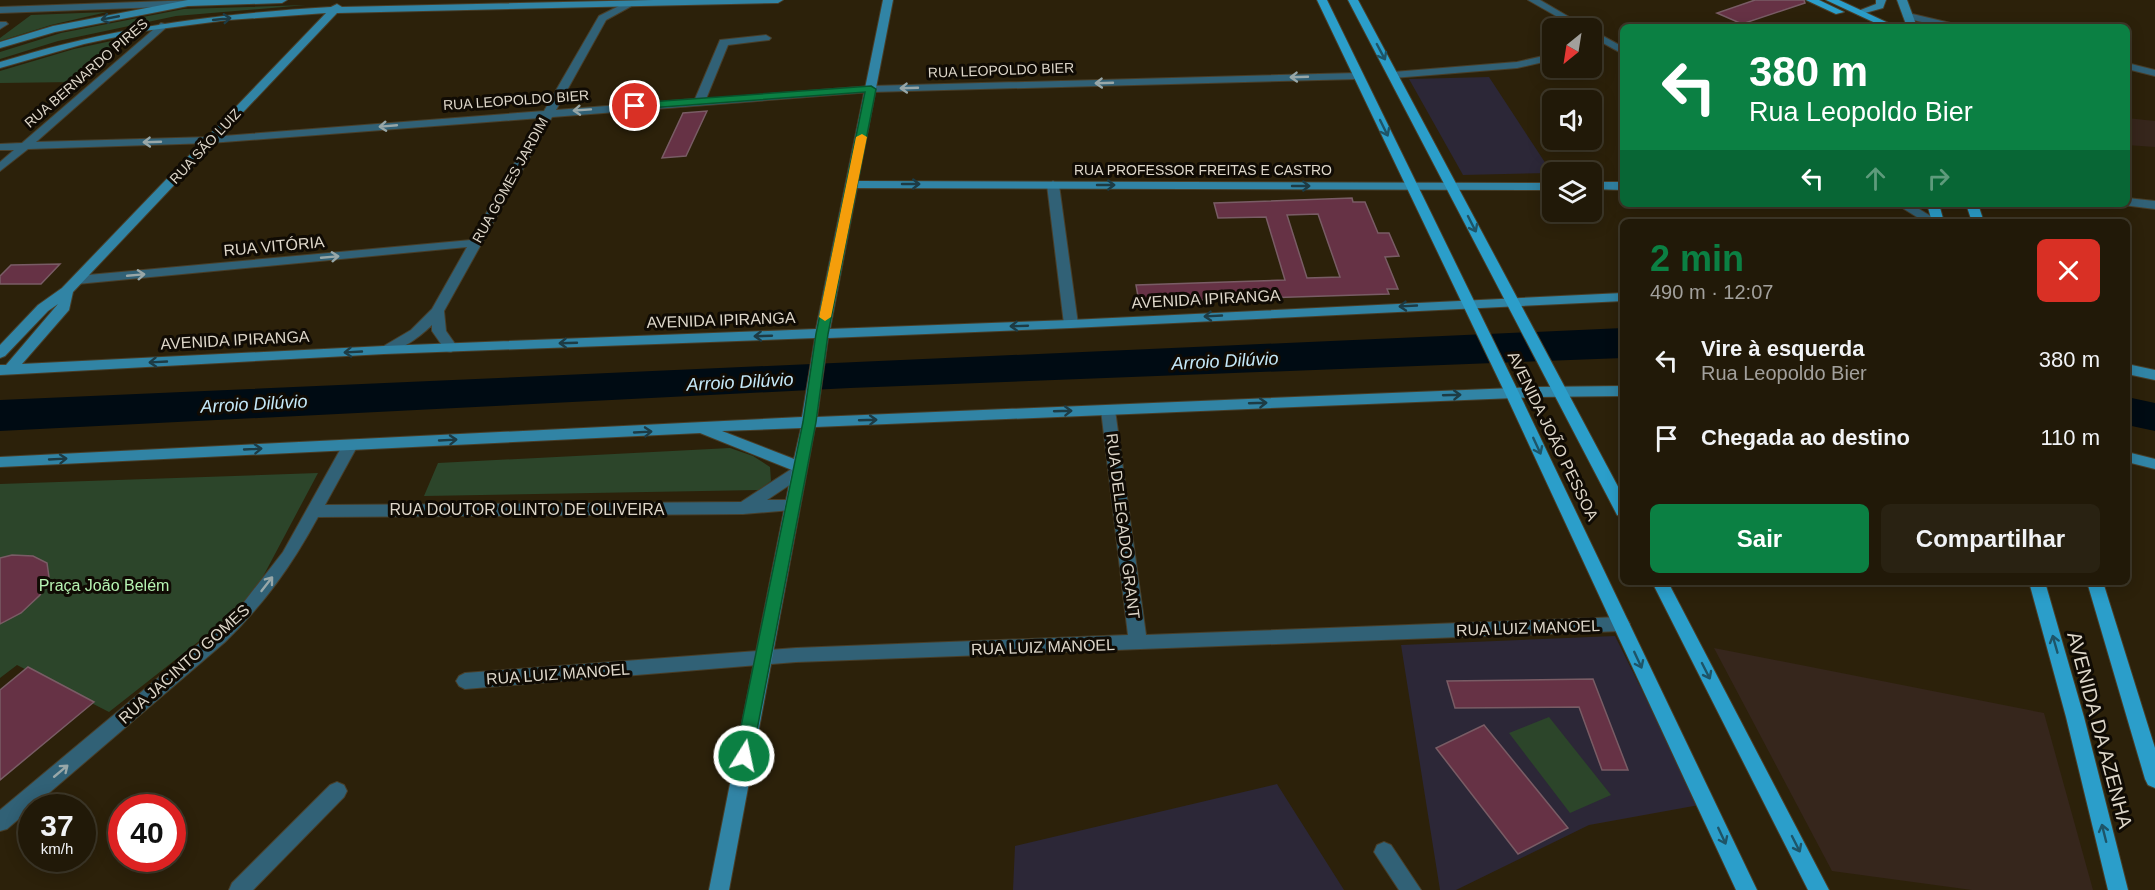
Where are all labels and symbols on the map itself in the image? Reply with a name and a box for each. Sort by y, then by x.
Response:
one-way arrow [100,13,120,24]
one-way arrow [212,13,231,24]
street label: RUA BERNARDO PIRES [21,15,151,131]
north arrow [1542,18,1602,78]
one-way arrow [1376,42,1387,60]
street label: RUA LEOPOLDO BIER [928,59,1074,81]
one-way arrow [1290,72,1310,83]
one-way arrow [1095,77,1115,88]
pin [609,80,660,131]
one-way arrow [900,82,920,94]
street label: RUA LEOPOLDO BIER [442,87,590,113]
street label: RUA SÃO LUIZ [166,105,244,187]
one-way arrow [573,105,592,116]
street label: RUA GOMES JARDIM [469,115,551,245]
one-way arrow [1378,119,1390,137]
one-way arrow [378,120,398,131]
one-way arrow [142,136,162,147]
street label: RUA PROFESSOR FREITAS E CASTRO [1074,162,1332,178]
one-way arrow [901,178,921,190]
one-way arrow [1096,179,1116,191]
one-way arrow [1291,180,1311,192]
one-way arrow [1466,215,1478,232]
street label: RUA VITÓRIA [223,232,326,259]
one-way arrow [319,251,339,262]
one-way arrow [125,269,145,280]
street label: AVENIDA IPIRANGA [1131,287,1281,311]
one-way arrow [1399,301,1419,312]
street label: AVENIDA IPIRANGA [646,309,796,331]
one-way arrow [1204,311,1224,322]
one-way arrow [1009,320,1029,331]
street label: AVENIDA IPIRANGA [160,328,310,352]
one-way arrow [754,331,774,342]
one-way arrow [559,338,579,349]
one-way arrow [343,346,363,357]
water label: Arroio Dilúvio [1170,348,1279,374]
street label: AVENIDA JOÃO PESSOA [1504,348,1603,524]
one-way arrow [148,356,168,367]
water label: Arroio Dilúvio [685,369,794,395]
one-way arrow [1442,390,1462,401]
water label: Arroio Dilúvio [199,391,308,417]
one-way arrow [1247,398,1267,409]
one-way arrow [1052,406,1072,417]
one-way arrow [857,414,877,425]
one-way arrow [632,426,652,437]
street label: RUA DELEGADO GRANT [1103,432,1143,620]
one-way arrow [437,435,457,446]
one-way arrow [1531,436,1543,454]
one-way arrow [243,444,263,455]
one-way arrow [48,453,68,464]
street label: RUA DOUTOR OLINTO DE OLIVEIRA [389,501,665,518]
one-way arrow [261,576,274,592]
park label: Praça João Belém [39,577,169,594]
street label: RUA JACINTO GOMES [115,601,253,727]
street label: RUA LUIZ MANOEL [1456,617,1600,639]
street label: AVENIDA DA AZENHA [2063,629,2137,832]
one-way arrow [2048,635,2060,654]
street label: RUA LUIZ MANOEL [971,636,1115,658]
one-way arrow [1632,650,1644,668]
street label: RUA LUIZ MANOEL [486,660,631,688]
one-way arrow [1701,662,1712,680]
position arrow [712,724,776,788]
one-way arrow [53,764,69,777]
speed limit sign: 40 [108,794,186,872]
one-way arrow [2097,824,2109,843]
one-way arrow [1716,826,1728,844]
one-way arrow [1791,835,1802,853]

